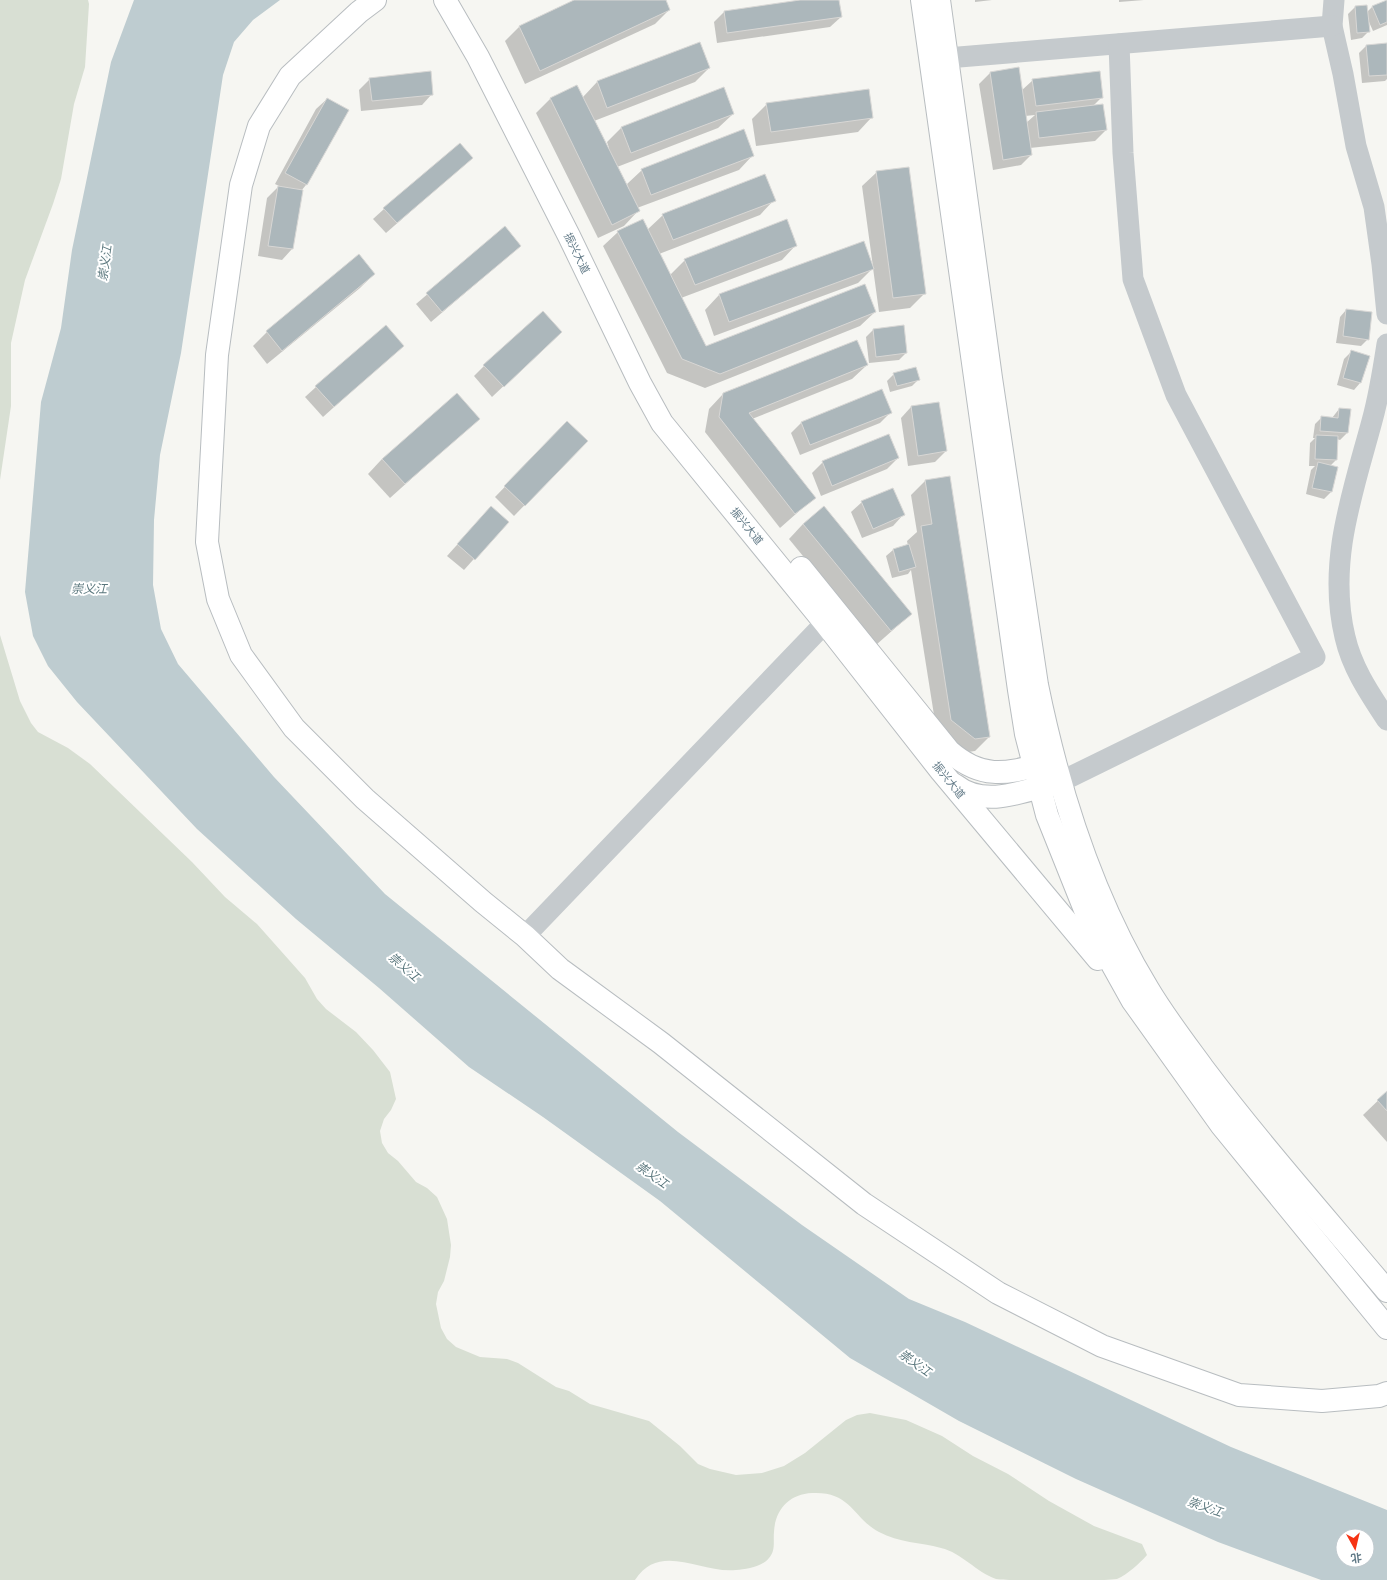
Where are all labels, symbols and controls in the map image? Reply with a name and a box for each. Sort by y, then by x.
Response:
street label: 振兴大道 [561,230,593,276]
water label: 崇义江 [95,242,115,282]
street label: 振兴大道 [728,504,766,548]
water label: 崇义江 [71,581,109,596]
street label: 振兴大道 [930,758,968,802]
water label: 崇义江 [386,949,424,985]
water label: 崇义江 [633,1158,673,1192]
water label: 崇义江 [896,1346,936,1380]
water label: 崇义江 [1186,1494,1227,1520]
north arrow [1335,1528,1375,1568]
text: 北 [1350,1550,1363,1566]

